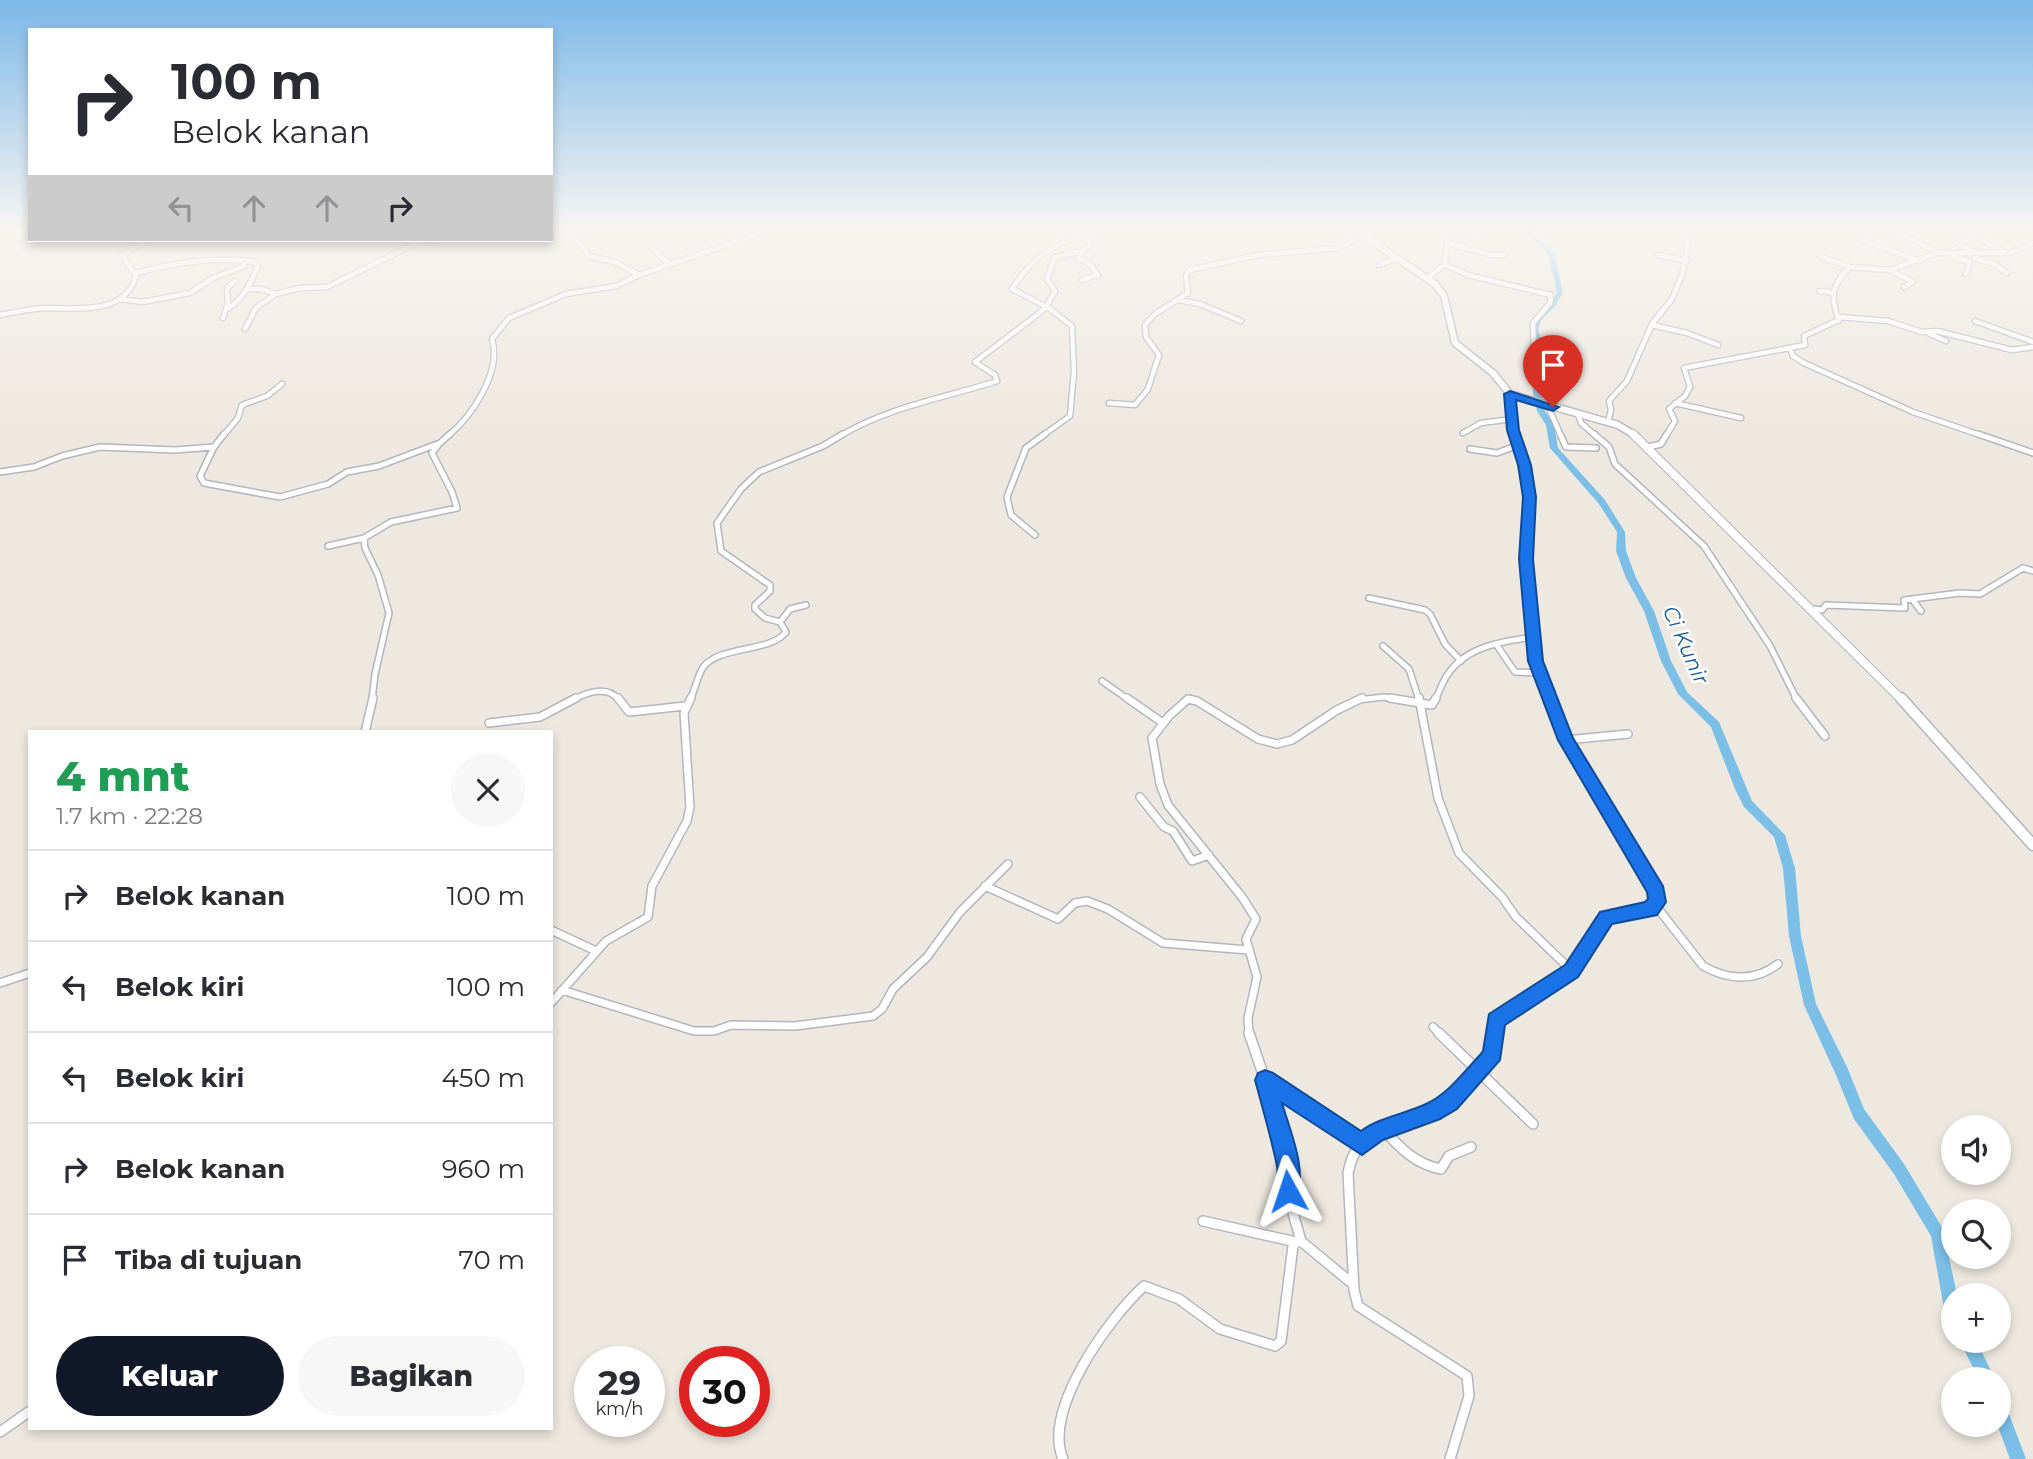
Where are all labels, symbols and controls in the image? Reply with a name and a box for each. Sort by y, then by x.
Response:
text: 100 m [171,52,322,111]
icon: right [56,56,147,147]
text: Belok kanan [171,112,371,151]
icon: left [162,189,200,227]
icon: ahead [235,189,273,227]
icon: ahead [308,189,346,227]
icon: right [381,189,419,227]
pin [1523,335,1583,407]
icon: arrive [1534,346,1572,384]
water label: Ci Kunir [1658,602,1715,689]
text: 4 mnt [56,750,190,802]
button: close [451,753,525,827]
text: 1.7 km · 22:28 [56,802,203,830]
icon: right [56,877,94,915]
text: Belok kanan [115,880,285,912]
text: 100 m [447,880,525,912]
icon: left [56,968,94,1006]
text: Belok kiri [115,971,244,1003]
text: 100 m [447,971,525,1003]
icon: left [56,1059,94,1097]
text: Belok kiri [115,1062,244,1094]
text: 450 m [442,1062,525,1094]
map controls [1941,1115,2011,1437]
button: sound [1941,1115,2011,1185]
icon: right [56,1150,94,1188]
text: Belok kanan [115,1153,285,1185]
text: 960 m [442,1153,525,1185]
position arrow [1251,1154,1325,1228]
button: search [1941,1199,2011,1269]
icon: arrive [56,1241,94,1279]
text: Tiba di tujuan [115,1244,302,1276]
text: 70 m [459,1244,525,1276]
button: + [1941,1283,2011,1353]
button: Keluar [56,1336,284,1416]
button: Bagikan [298,1336,525,1416]
speed limit sign: 30 [679,1346,770,1437]
text: 29 [598,1361,641,1404]
button: − [1941,1367,2011,1437]
text: km/h [595,1398,644,1420]

